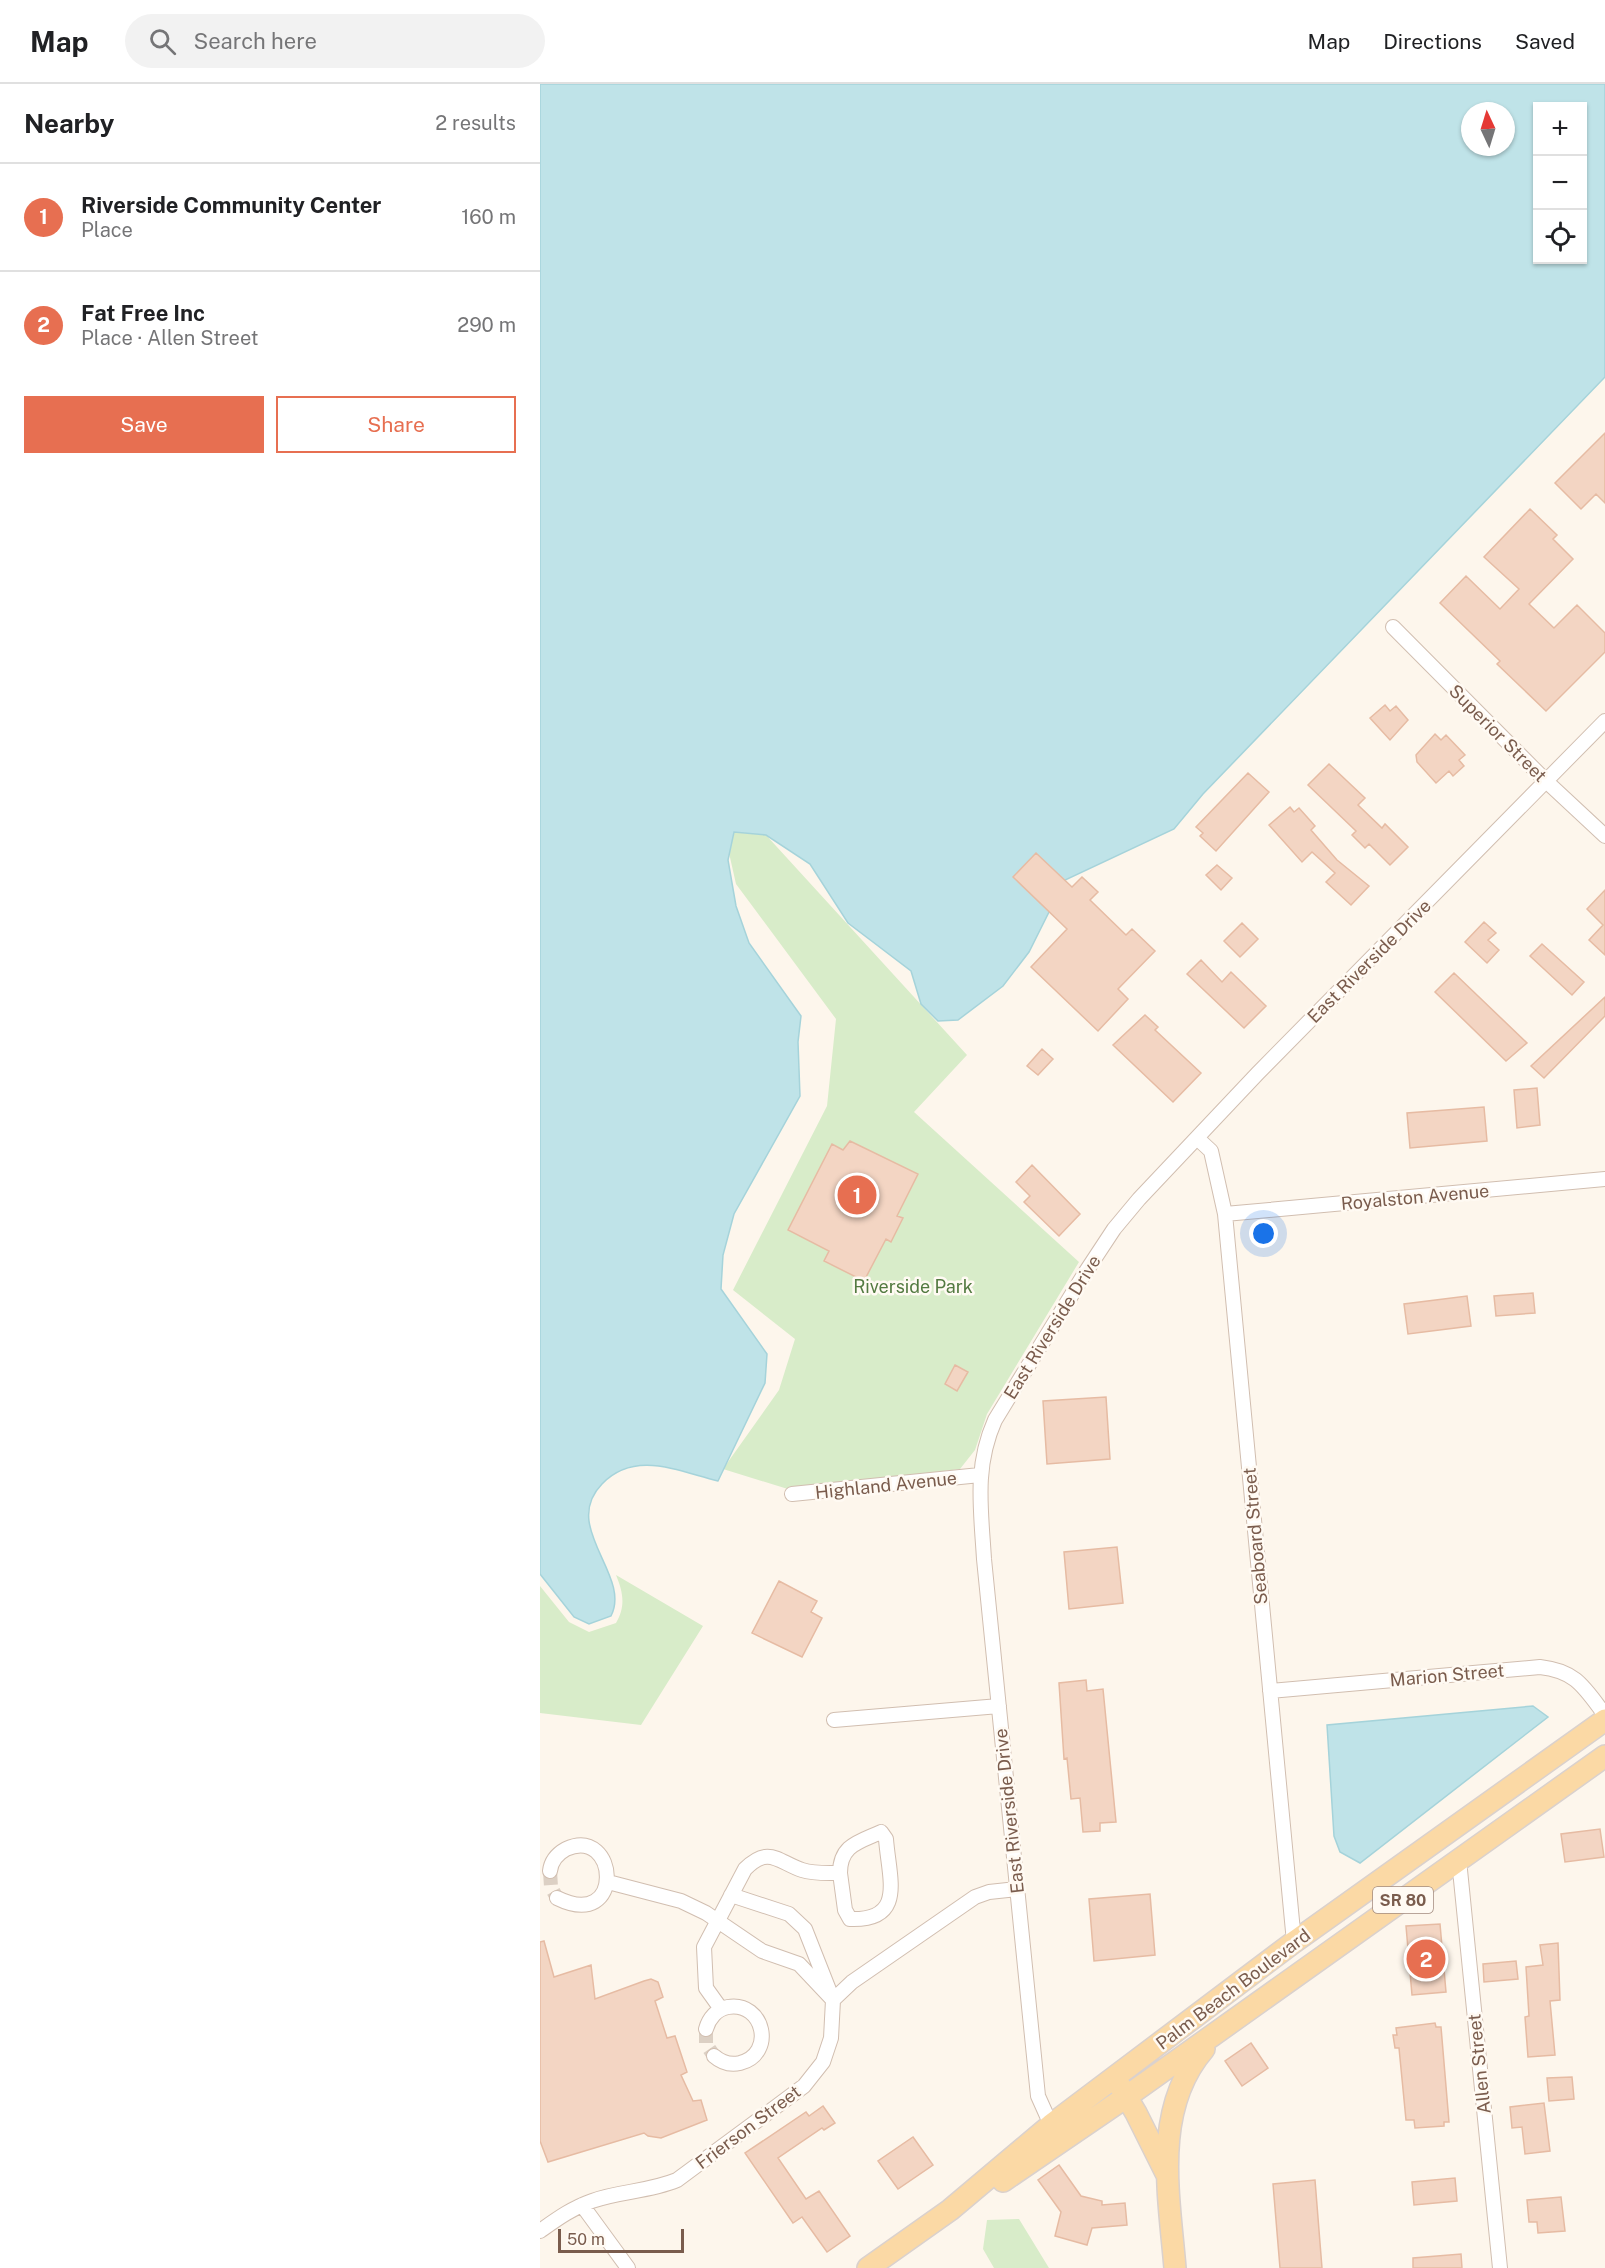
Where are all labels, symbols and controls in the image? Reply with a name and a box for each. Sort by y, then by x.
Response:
search box [125,14,545,68]
text: Map [30,25,89,58]
icon: search [146,25,179,58]
text: Search here [194,28,317,54]
text: Map [1308,29,1350,54]
text: Directions [1383,29,1482,54]
text: Saved [1515,29,1575,54]
north arrow [1461,102,1515,156]
map controls [1533,102,1587,264]
button: + [1533,102,1587,156]
text: Nearby [24,108,114,139]
text: 2 results [435,111,516,135]
button: − [1533,156,1587,210]
text: Riverside Community Center [81,192,381,218]
text: 1 [39,205,48,229]
text: 160 m [461,205,516,229]
button: locate [1533,210,1587,264]
text: Place [81,218,133,242]
text: Fat Free Inc [81,300,205,326]
text: 2 [37,313,50,337]
text: 290 m [457,313,516,337]
text: Place · Allen Street [81,326,259,350]
button: Save [24,396,264,453]
button: Share [276,396,516,453]
street label: Superior Street [1445,680,1551,786]
street label: East Riverside Drive [1303,895,1435,1027]
pin: 1 [838,1172,876,1218]
street label: Royalston Avenue [1340,1180,1490,1214]
your location [1249,1219,1278,1248]
street label: East Riverside Drive [999,1251,1105,1403]
park label: Riverside Park [853,1276,973,1297]
street label: Highland Avenue [814,1467,958,1503]
street label: Seaboard Street [1239,1467,1271,1605]
street label: Marion Street [1389,1660,1505,1690]
street label: East Riverside Drive [990,1728,1028,1894]
road number: SR 80 [1373,1887,1433,1913]
street label: Palm Beach Boulevard [1152,1924,1314,2054]
pin: 2 [1406,1936,1446,1982]
street label: Allen Street [1463,2013,1495,2115]
street label: Frierson Street [691,2081,805,2173]
scale bar [558,2226,684,2254]
text: 50 m [567,2230,605,2249]

